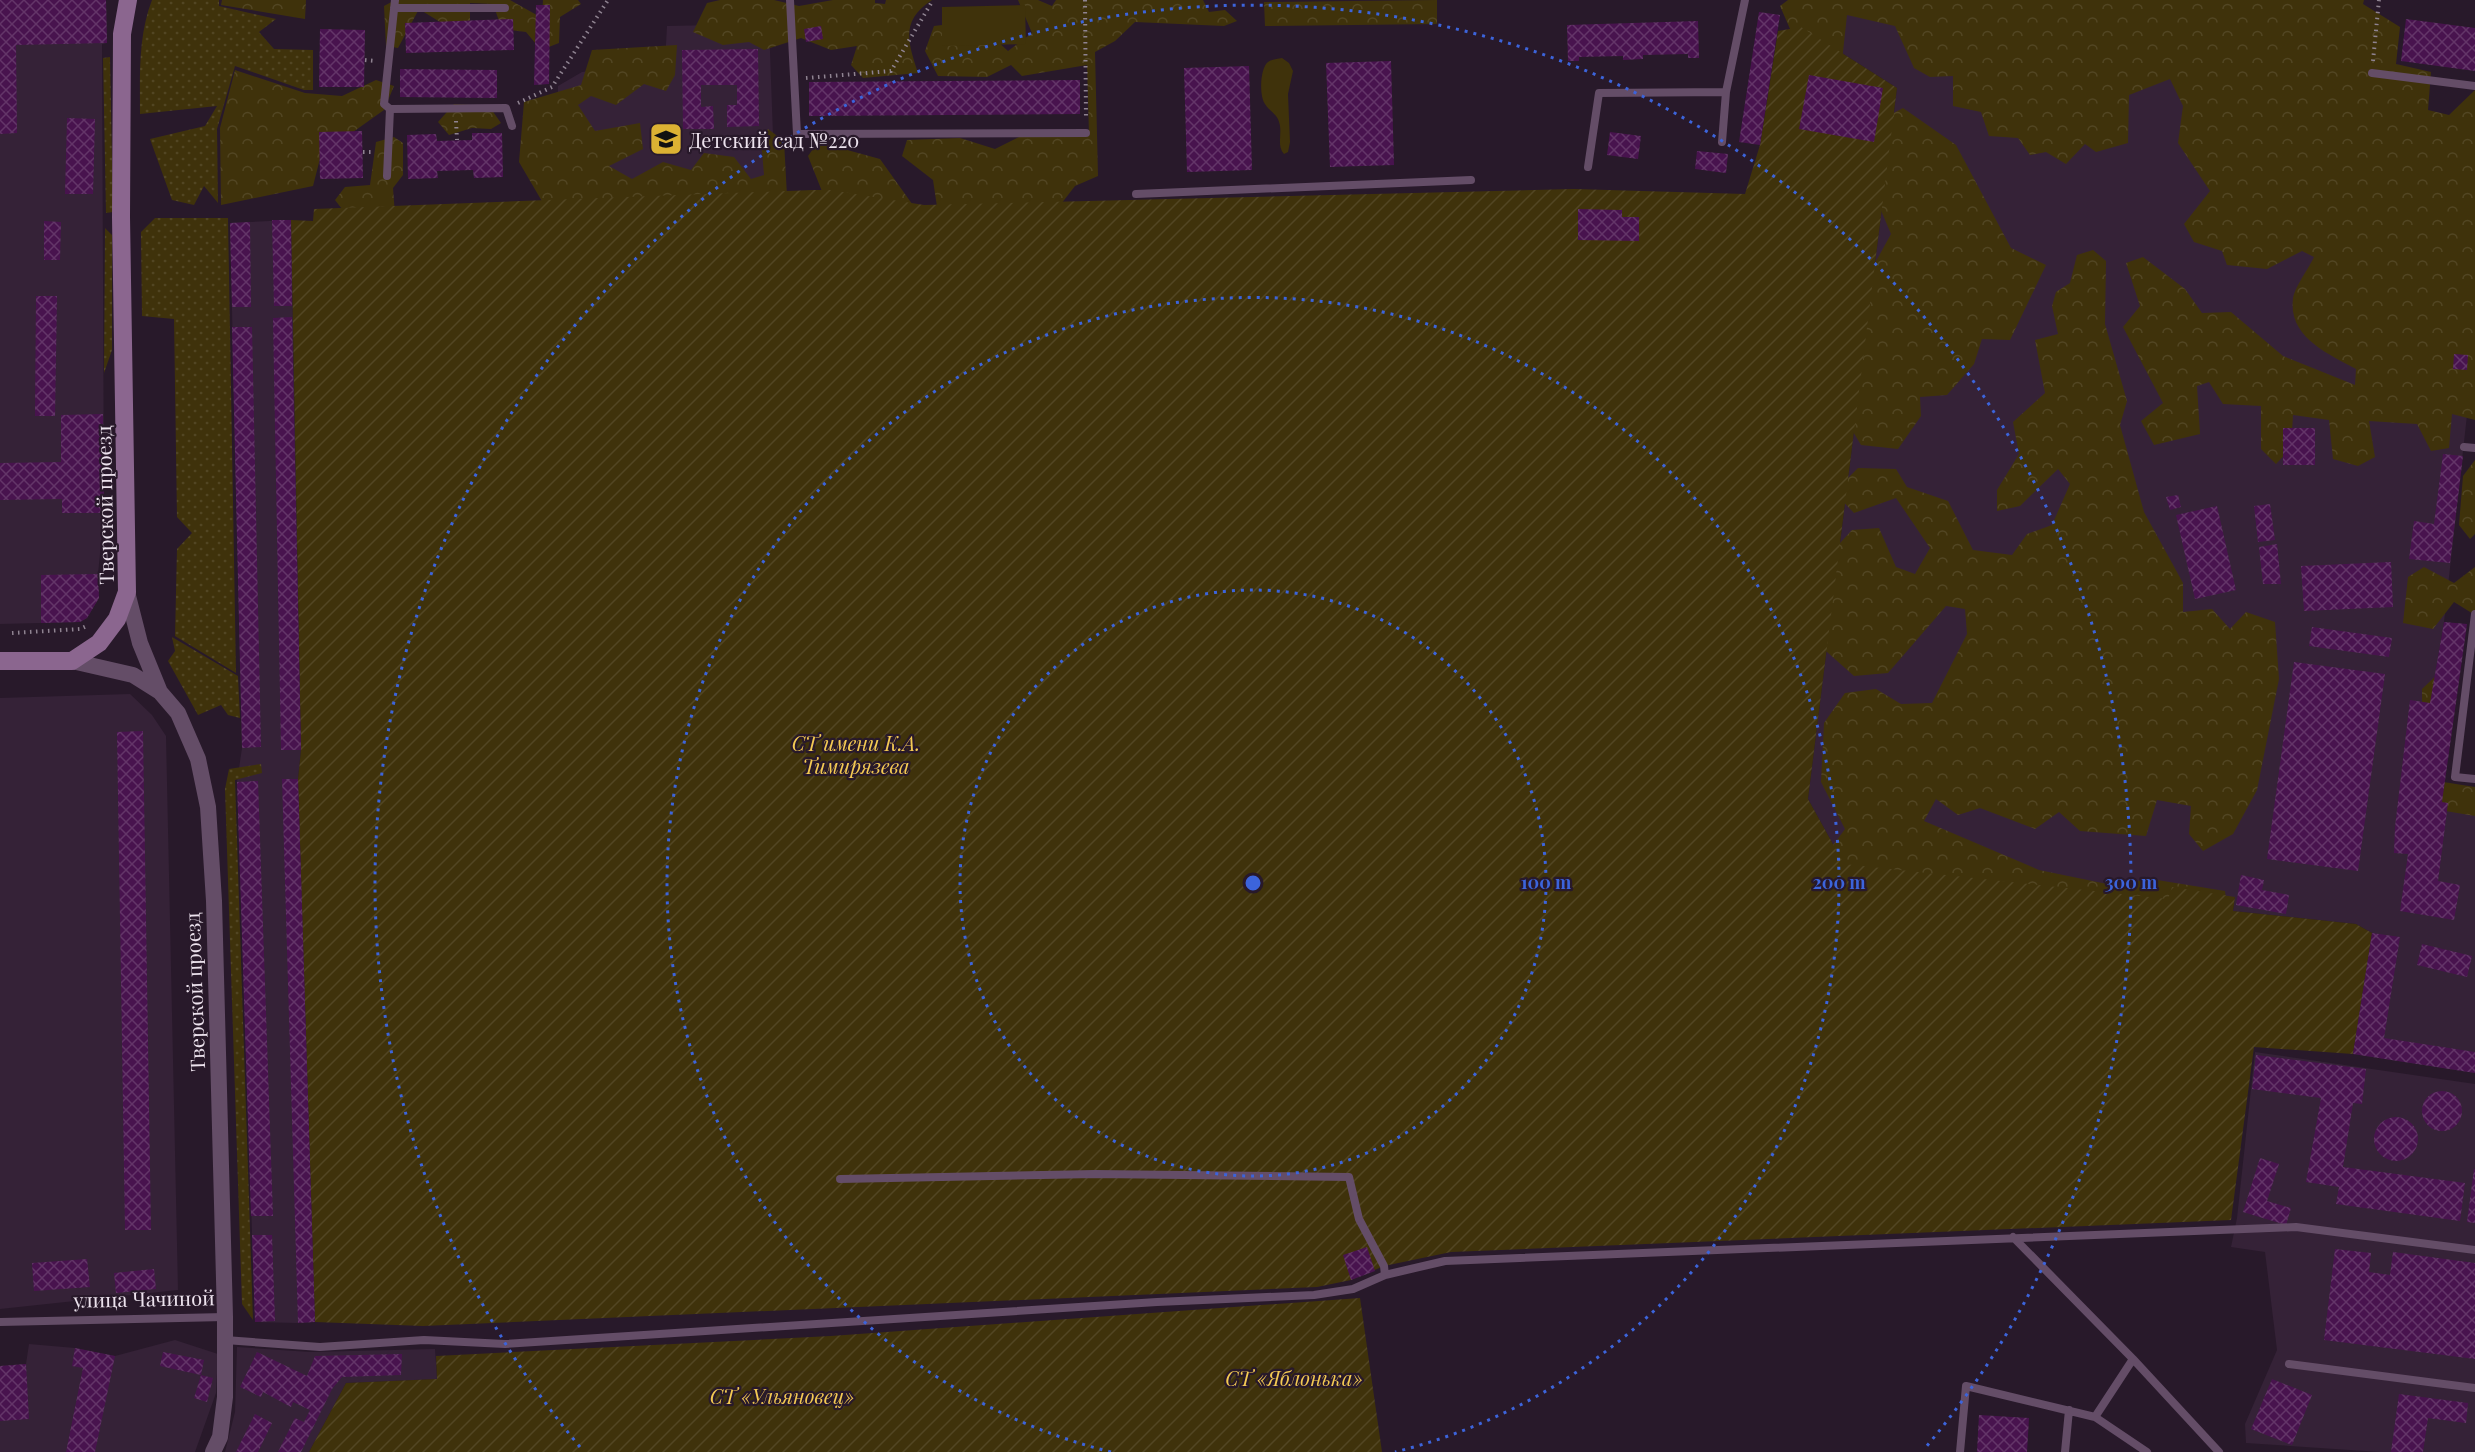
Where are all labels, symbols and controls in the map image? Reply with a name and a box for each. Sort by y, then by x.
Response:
school or university icon: Детский сад №220 [648,121,684,157]
place label: Детский сад №220 [689,126,859,153]
street label: Тверской проезд [89,425,119,585]
park label: СТ имени К.А. Тимирязева [792,729,920,779]
text: 100 m [1521,870,1572,894]
text: 200 m [1812,870,1866,894]
text: 300 m [2105,870,2158,894]
centre of rings [1243,873,1263,893]
street label: Тверской проезд [178,911,210,1072]
street label: улица Чачиной [72,1283,215,1313]
park label: СТ «Яблонька» [1225,1364,1363,1391]
park label: СТ «Ульяновец» [710,1382,854,1409]

